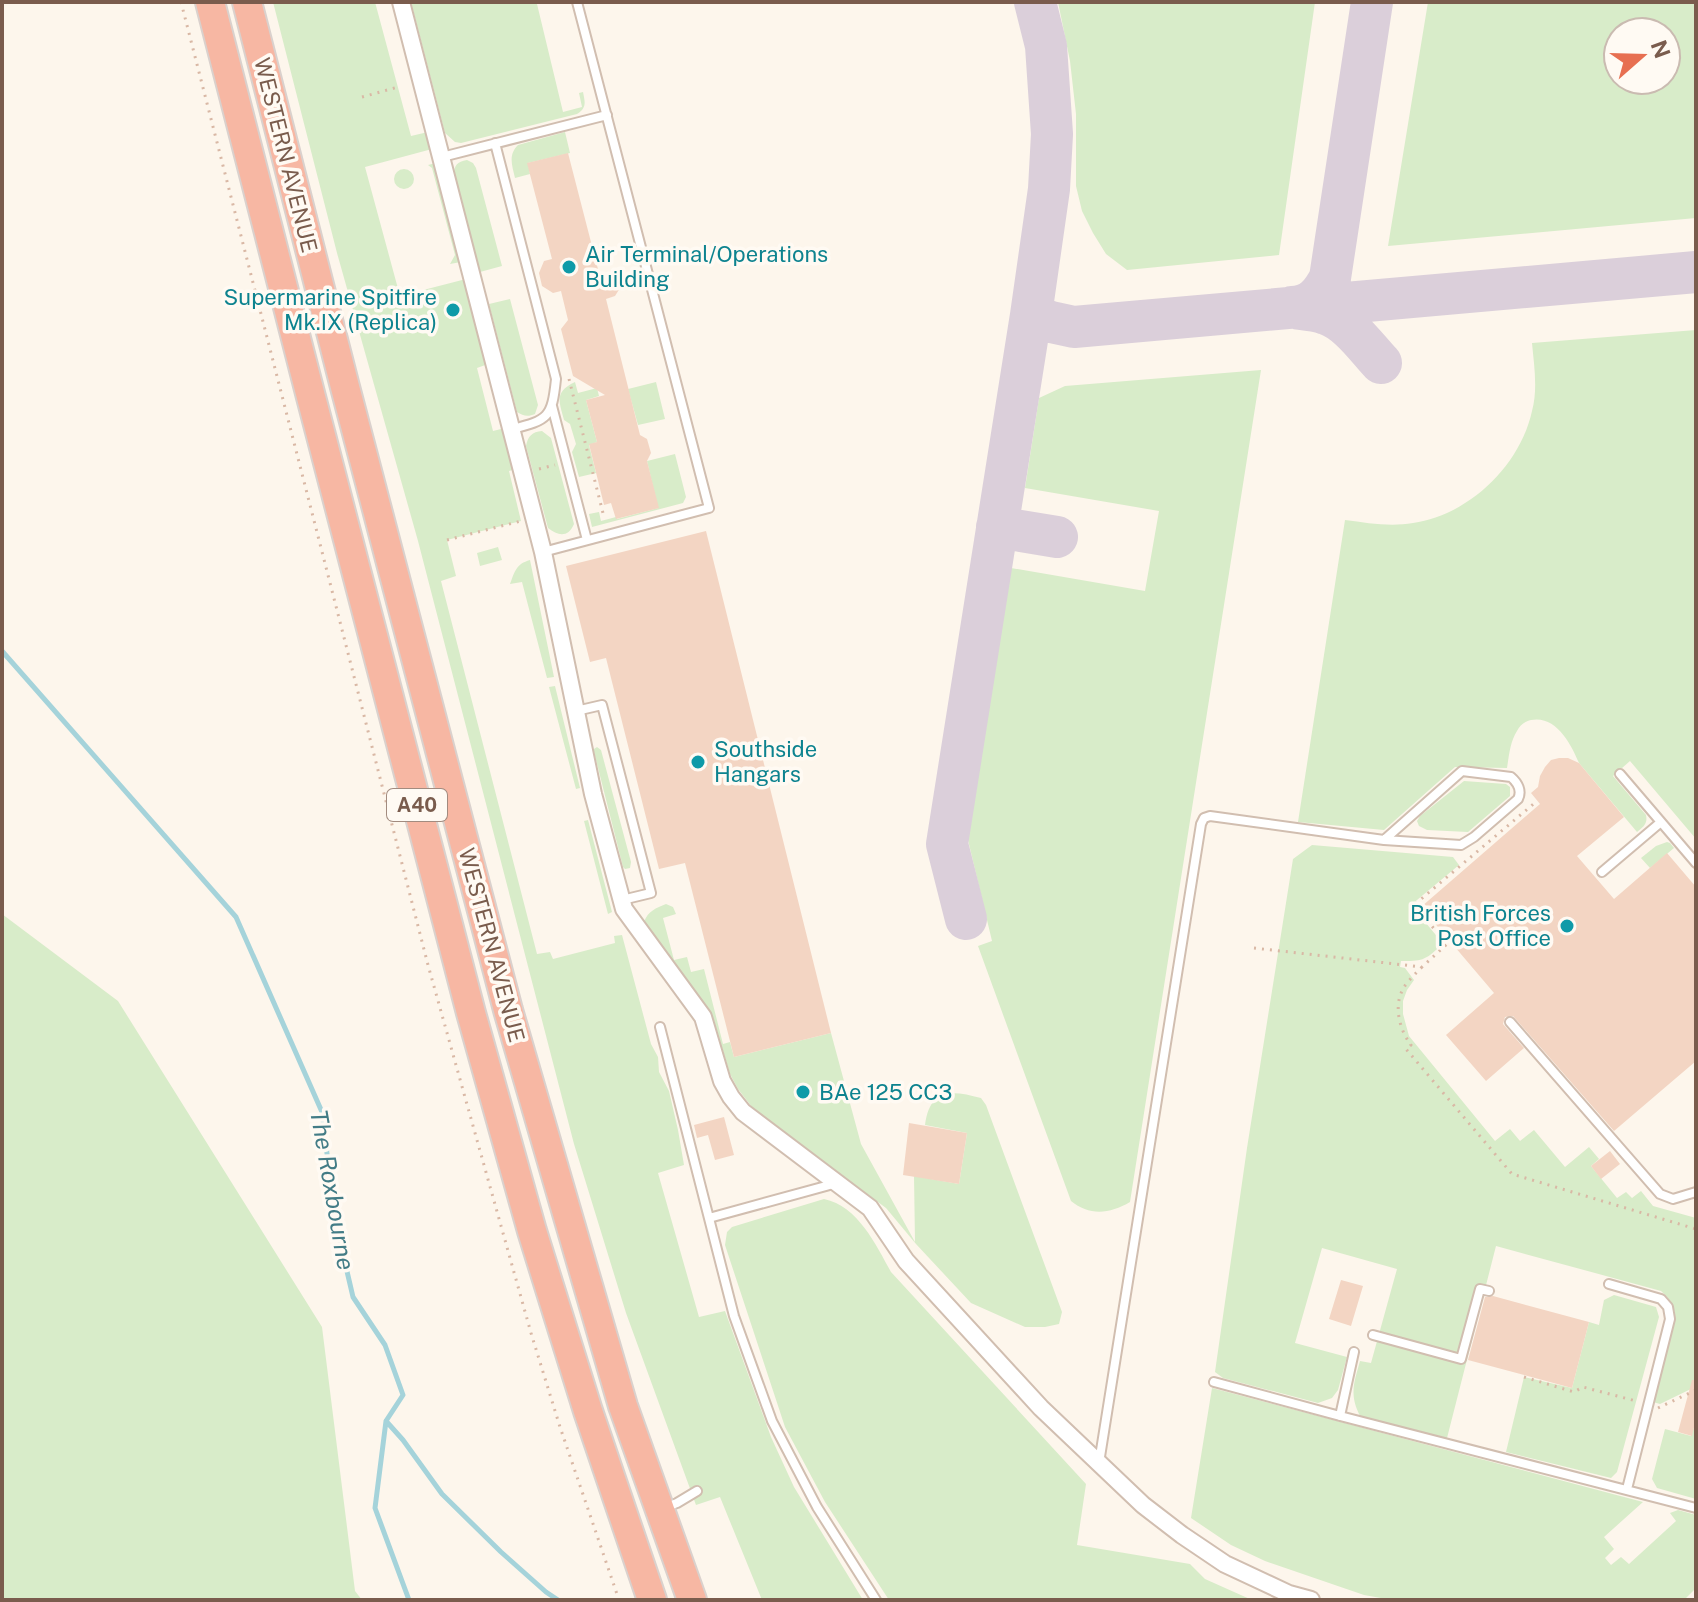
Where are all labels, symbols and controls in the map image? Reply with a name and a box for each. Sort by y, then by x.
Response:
north arrow [1602,16,1682,96]
text: N [1646,37,1676,62]
street label: WESTERN AVENUE [249,55,323,255]
place label: Air Terminal/Operations Building [585,241,828,292]
marker: Air Terminal/Operations Building [560,258,578,276]
place label: Supermarine Spitfire Mk.IX (Replica) [224,284,437,335]
marker: Supermarine Spitfire Mk.IX (Replica) [444,301,462,319]
place label: Southside Hangars [714,736,817,787]
marker: Southside Hangars [689,753,707,771]
road number: A40 [387,789,447,821]
street label: WESTERN AVENUE [454,845,530,1045]
place label: British Forces Post Office [1410,900,1551,951]
marker: British Forces Post Office [1558,917,1576,935]
place label: BAe 125 CC3 [819,1079,952,1105]
marker: BAe 125 CC3 [794,1083,812,1101]
water label: The Roxbourne [305,1107,361,1272]

